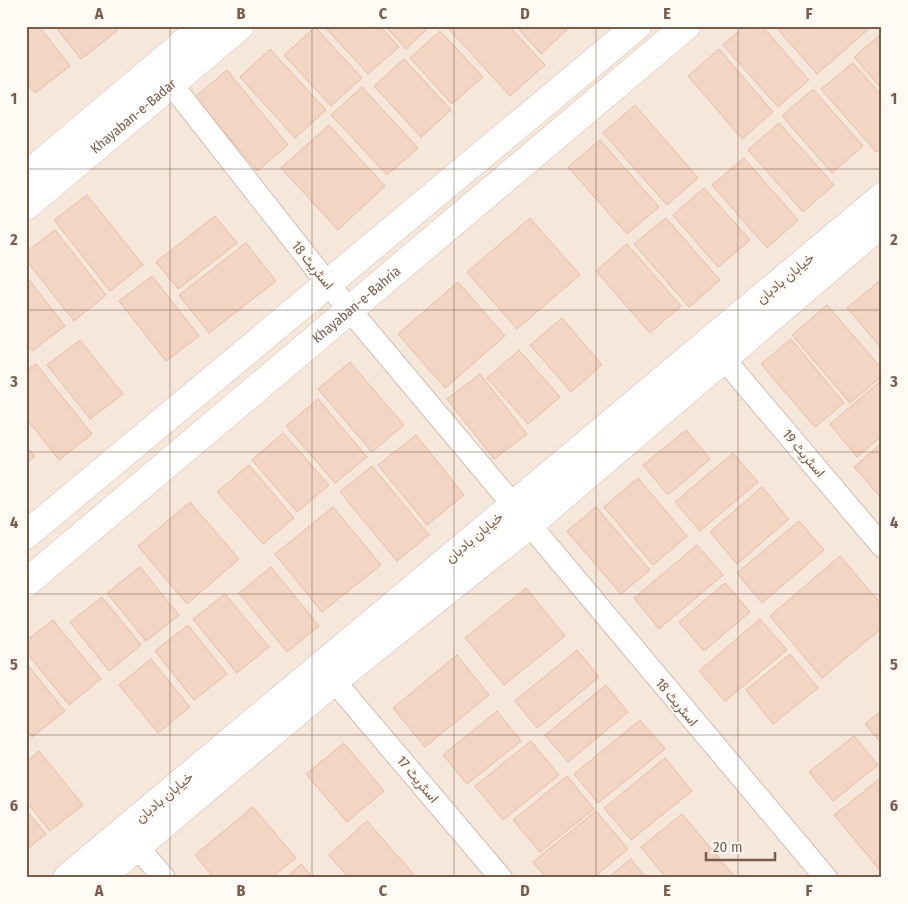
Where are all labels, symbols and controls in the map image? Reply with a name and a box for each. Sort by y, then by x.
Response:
text: A [94,4,104,23]
text: B [237,4,246,23]
text: C [379,4,388,23]
text: D [520,4,530,23]
text: E [663,4,671,23]
text: F [805,4,813,23]
street label: Khayaban-e-Badar [87,75,180,157]
text: 1 [11,89,17,108]
text: 1 [891,89,897,108]
text: 2 [9,230,18,249]
text: 2 [889,230,898,249]
street label: اسٹریٹ 18 [288,238,337,293]
street label: خیابان بادبان [753,249,818,308]
street label: Khayaban-e-Bahria [309,263,404,347]
text: 3 [9,372,18,391]
text: 3 [889,372,898,391]
street label: اسٹریٹ 19 [779,426,829,481]
street label: خیابان بادبان [442,508,507,567]
text: 4 [10,513,18,532]
text: 4 [890,513,898,532]
text: 5 [10,655,18,674]
text: 5 [890,655,898,674]
street label: اسٹریٹ 18 [652,675,702,730]
street label: اسٹریٹ 17 [393,752,442,806]
street label: خیابان بادبان [132,768,197,827]
text: 6 [10,796,18,815]
text: 6 [890,796,898,815]
scale bar [706,829,774,861]
text: 20 m [713,838,743,856]
text: A [94,881,104,900]
text: B [237,881,246,900]
text: C [379,881,388,900]
text: D [520,881,530,900]
text: E [663,881,671,900]
text: F [805,881,813,900]

